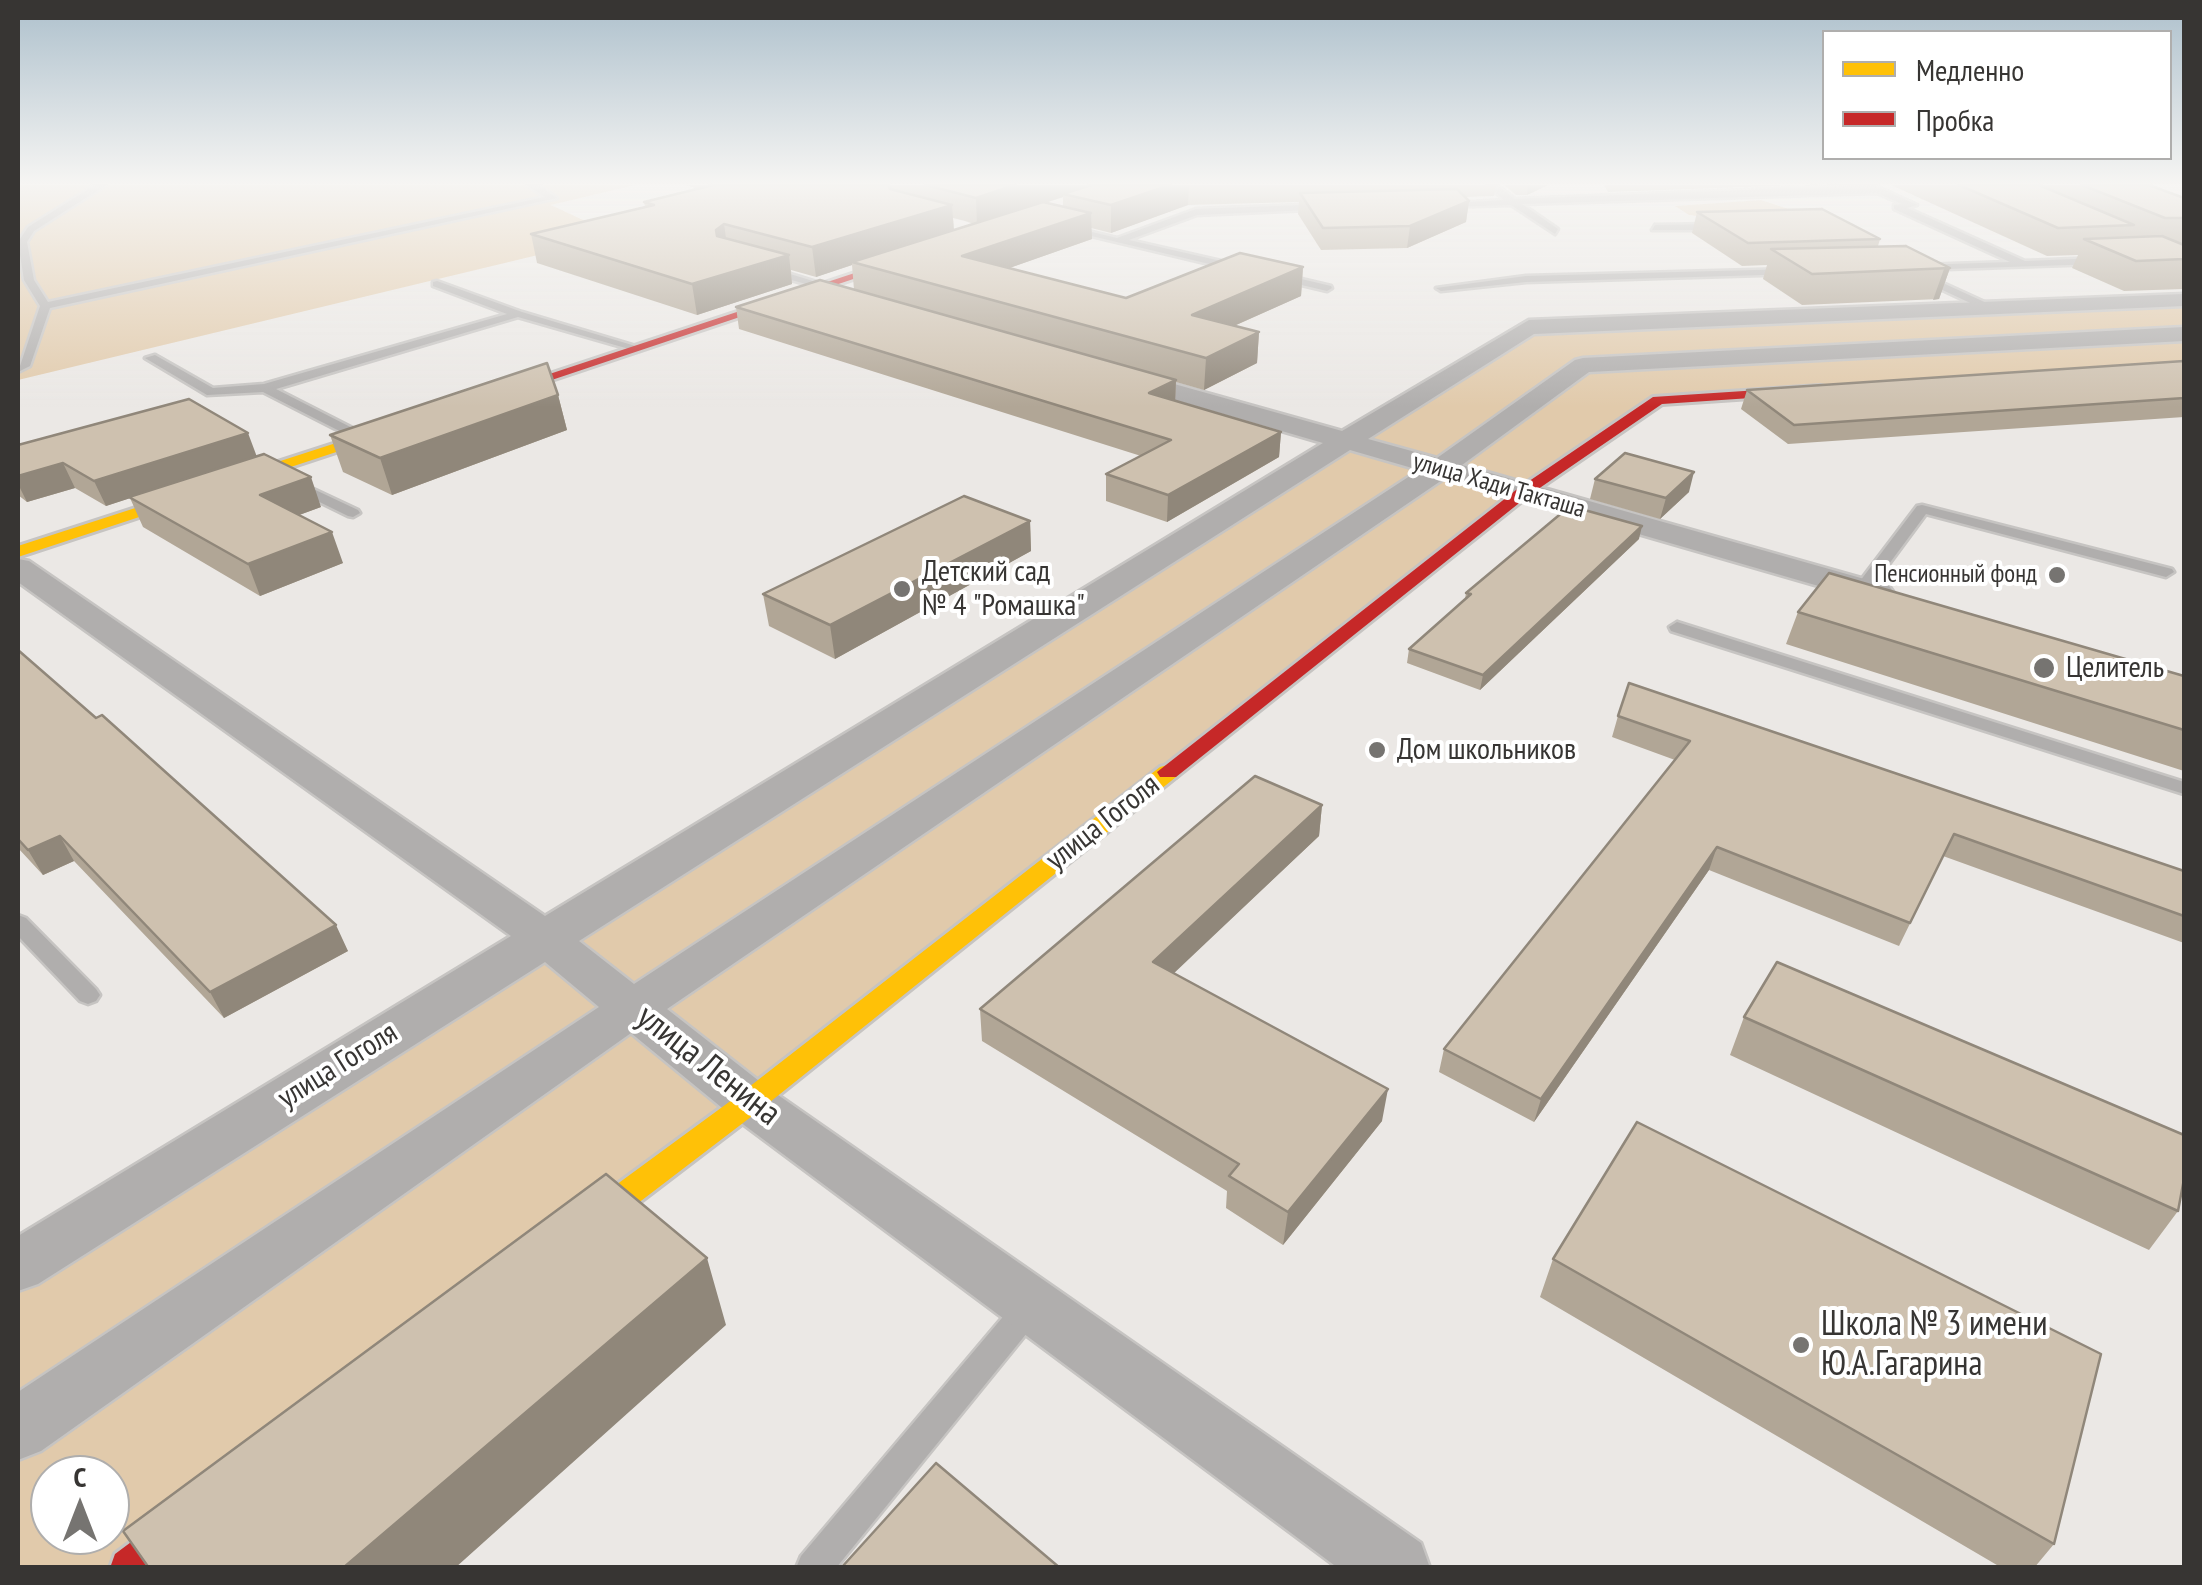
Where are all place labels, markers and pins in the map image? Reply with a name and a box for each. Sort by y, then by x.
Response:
place label: Детский сад № 4 "Ромашка" [922,554,1085,624]
place label: Пенсионный фонд [1874,560,2037,590]
marker: Пенсионный фонд [2046,564,2068,586]
marker: Детский сад № 4 "Ромашка" [891,578,913,600]
place label: Целитель [2066,650,2164,686]
marker: Целитель [2031,655,2057,681]
place label: Дом школьников [1397,732,1576,768]
marker: Дом школьников [1366,739,1388,761]
place label: Школа № 3 имени Ю.А.Гагарина [1821,1304,2048,1386]
marker: Школа № 3 имени Ю.А.Гагарина [1790,1334,1812,1356]

